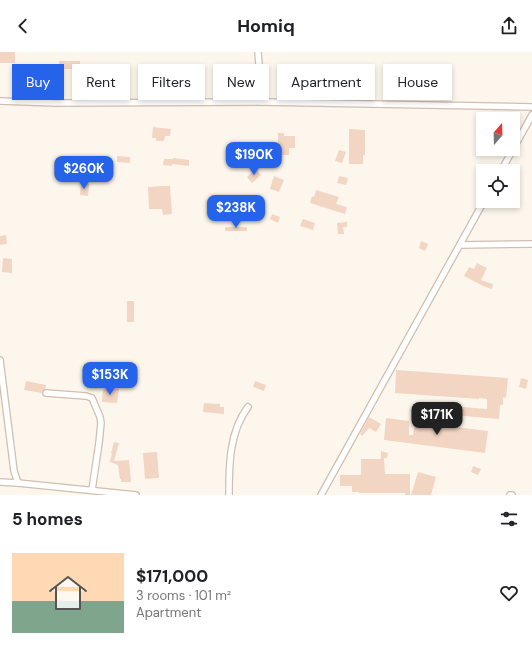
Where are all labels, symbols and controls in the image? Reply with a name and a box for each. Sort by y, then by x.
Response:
text: Homiq [237,14,295,38]
icon: back [12,15,34,37]
icon: share [498,15,520,37]
chip: Buy [12,64,64,100]
chip: Rent [72,64,130,100]
chip: Filters [138,64,205,100]
chip: New [213,64,269,100]
chip: Apartment [277,64,375,100]
chip: House [383,64,452,100]
north arrow [476,112,520,156]
map controls [476,112,520,208]
pin: $190K [226,142,282,176]
text: $190K [235,146,273,163]
pin: $260K [56,156,112,190]
text: $260K [63,160,105,177]
button: locate [476,164,520,208]
pin: $238K [208,195,264,229]
text: $238K [216,199,256,216]
pin: $153K [82,362,138,396]
text: $153K [92,366,129,383]
pin: $171K [409,402,465,436]
text: $171K [420,406,454,423]
text: 5 homes [12,508,83,530]
icon: filters [498,508,520,530]
text: $171,000 [136,565,208,587]
icon: home [44,569,92,617]
icon: heart [498,582,520,604]
text: 3 rooms · 101 m² [136,587,231,604]
text: Apartment [136,604,201,621]

